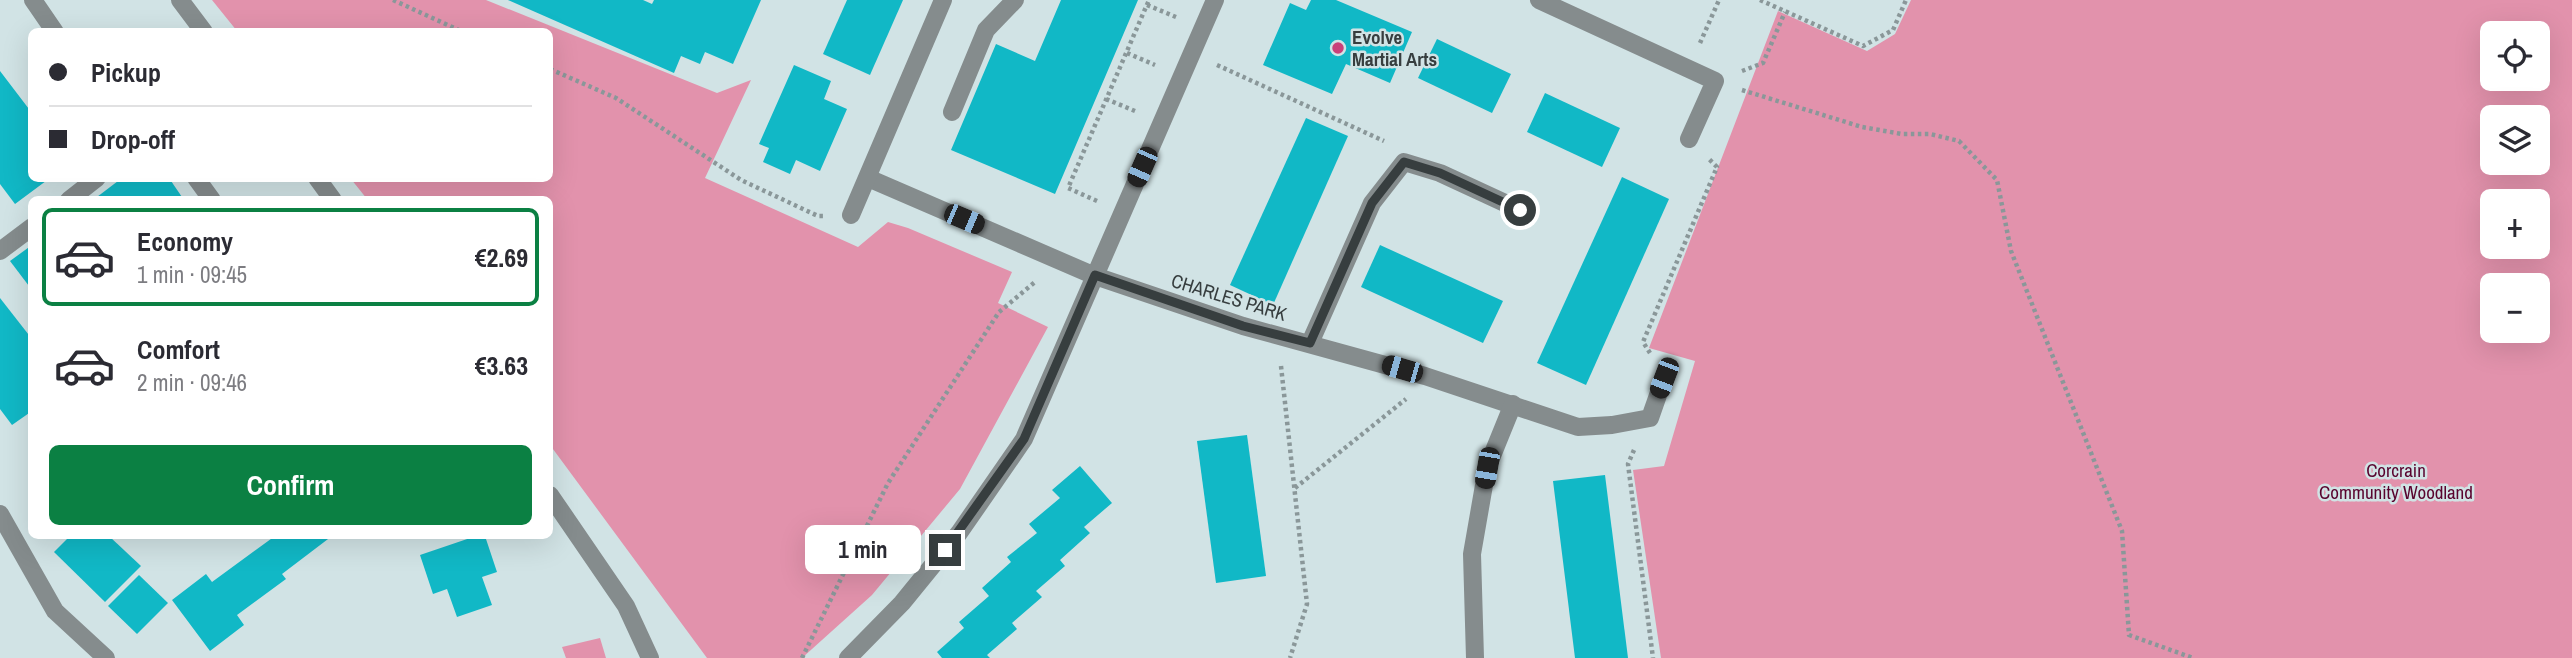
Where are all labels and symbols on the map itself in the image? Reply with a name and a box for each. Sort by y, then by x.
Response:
place label: Evolve Martial Arts [1352,24,1437,72]
marker: Evolve Martial Arts [1330,40,1346,56]
car [1124,144,1161,190]
route start [1504,194,1536,226]
car [941,201,988,237]
street label: CHARLES PARK [1168,267,1290,327]
car [1379,353,1426,385]
car [1647,355,1682,401]
car [1474,445,1501,491]
park label: Corcrain Community Woodland [2319,457,2473,505]
callout: 1 min [805,526,920,574]
route end [929,534,961,566]

